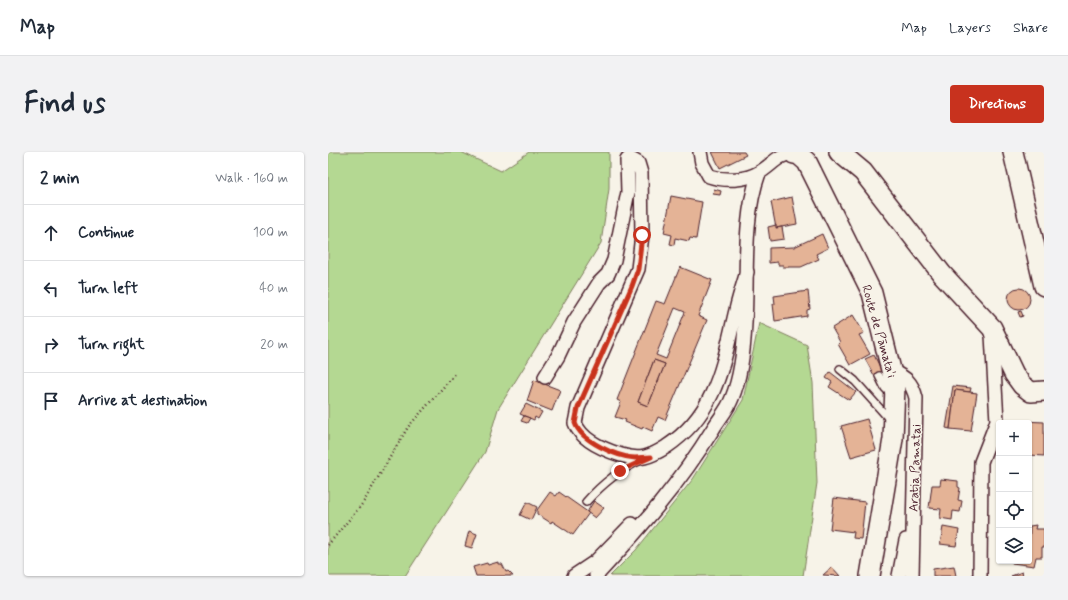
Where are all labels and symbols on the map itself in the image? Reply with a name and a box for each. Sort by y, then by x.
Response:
route start [633,226,651,244]
street label: Route de Pāmata'i [857,283,900,380]
street label: Aratia Pamatai [905,424,926,512]
route end [611,462,629,480]

